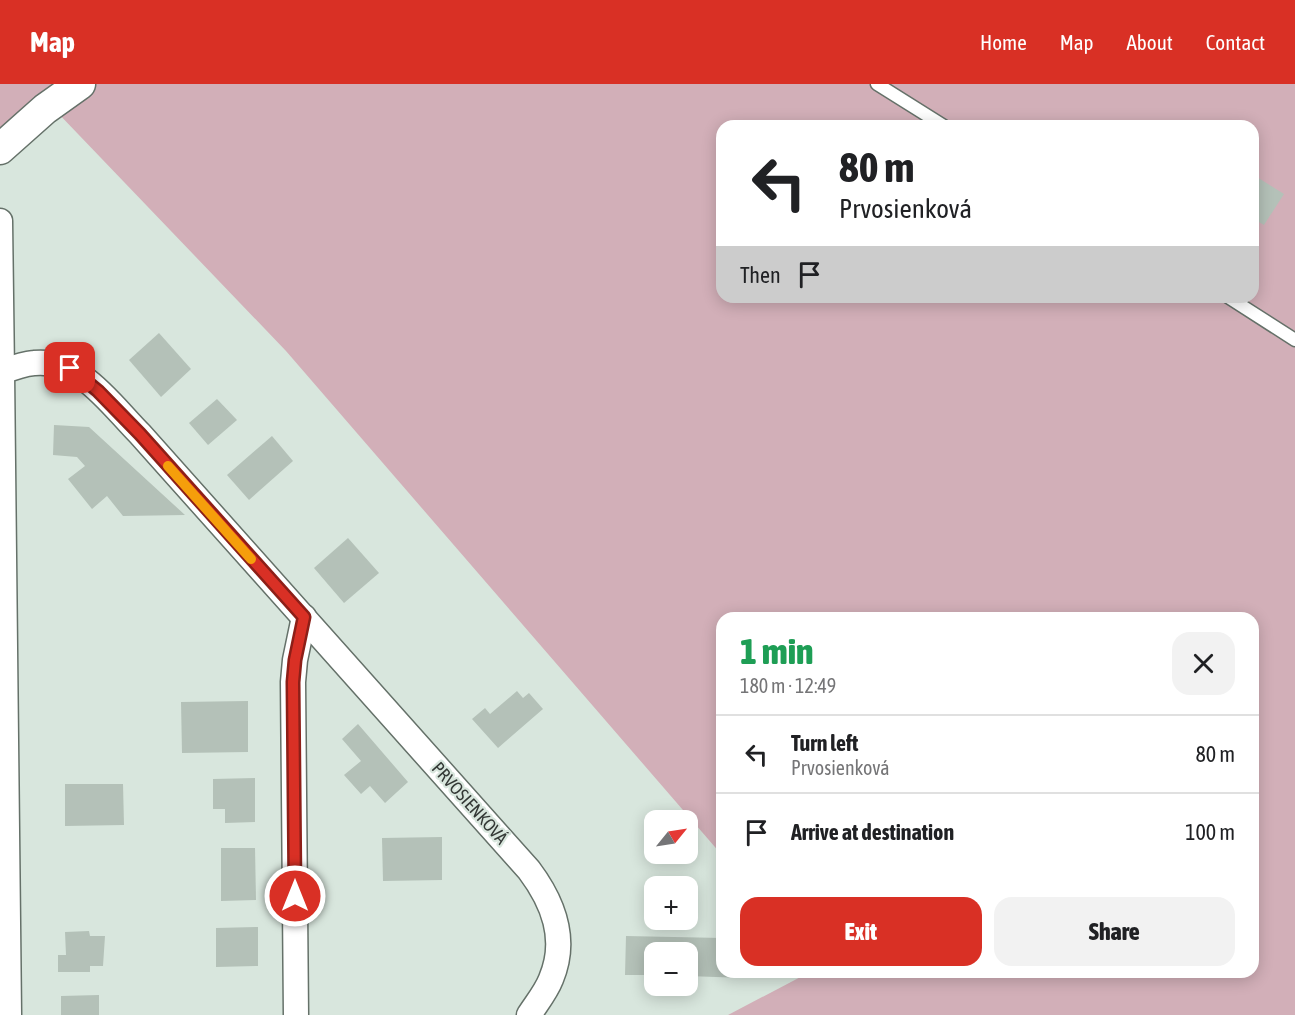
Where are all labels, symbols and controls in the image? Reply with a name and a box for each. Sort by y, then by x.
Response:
text: Map [30,26,75,58]
text: Home [980,30,1027,54]
text: Map [1060,30,1094,54]
text: About [1127,30,1173,54]
text: Contact [1206,30,1265,54]
text: 80 m [839,143,914,191]
icon: left [740,144,818,222]
text: Prvosienková [839,193,972,224]
icon: arrive [793,258,826,291]
text: Then [740,262,781,288]
pin [44,342,95,393]
icon: arrive [53,351,86,384]
text: 1 min [740,630,814,672]
button: close [1172,632,1235,695]
text: 180 m · 12:49 [740,674,836,697]
text: Turn left [791,730,858,756]
icon: left [740,738,773,771]
text: 80 m [1195,741,1235,767]
text: Prvosienková [791,756,890,779]
street label: PRVOSIENKOVÁ [428,758,512,848]
north arrow [644,810,698,864]
map controls [644,810,698,996]
icon: arrive [740,816,773,849]
text: Arrive at destination [791,819,954,845]
text: 100 m [1185,819,1235,845]
position arrow [263,864,327,928]
button: + [644,876,698,930]
button: Exit [740,897,982,966]
button: Share [994,897,1235,966]
button: − [644,942,698,996]

